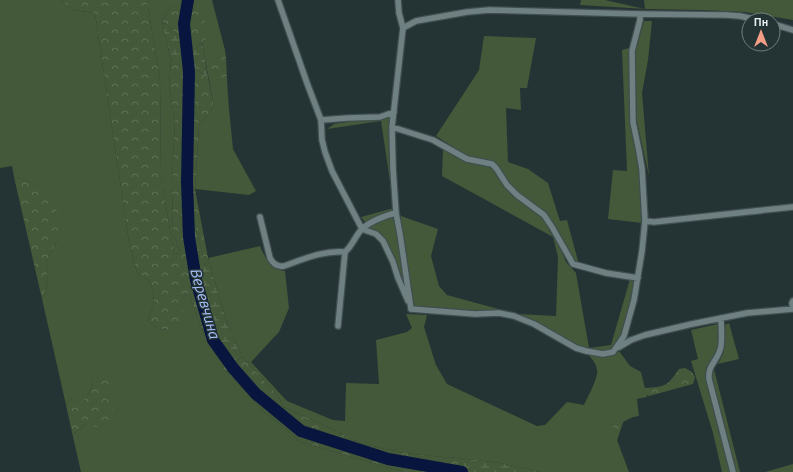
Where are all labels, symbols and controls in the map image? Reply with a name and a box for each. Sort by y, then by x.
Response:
north arrow [741,12,781,52]
text: Пн [754,16,768,28]
water label: Веревчина [187,267,224,341]

